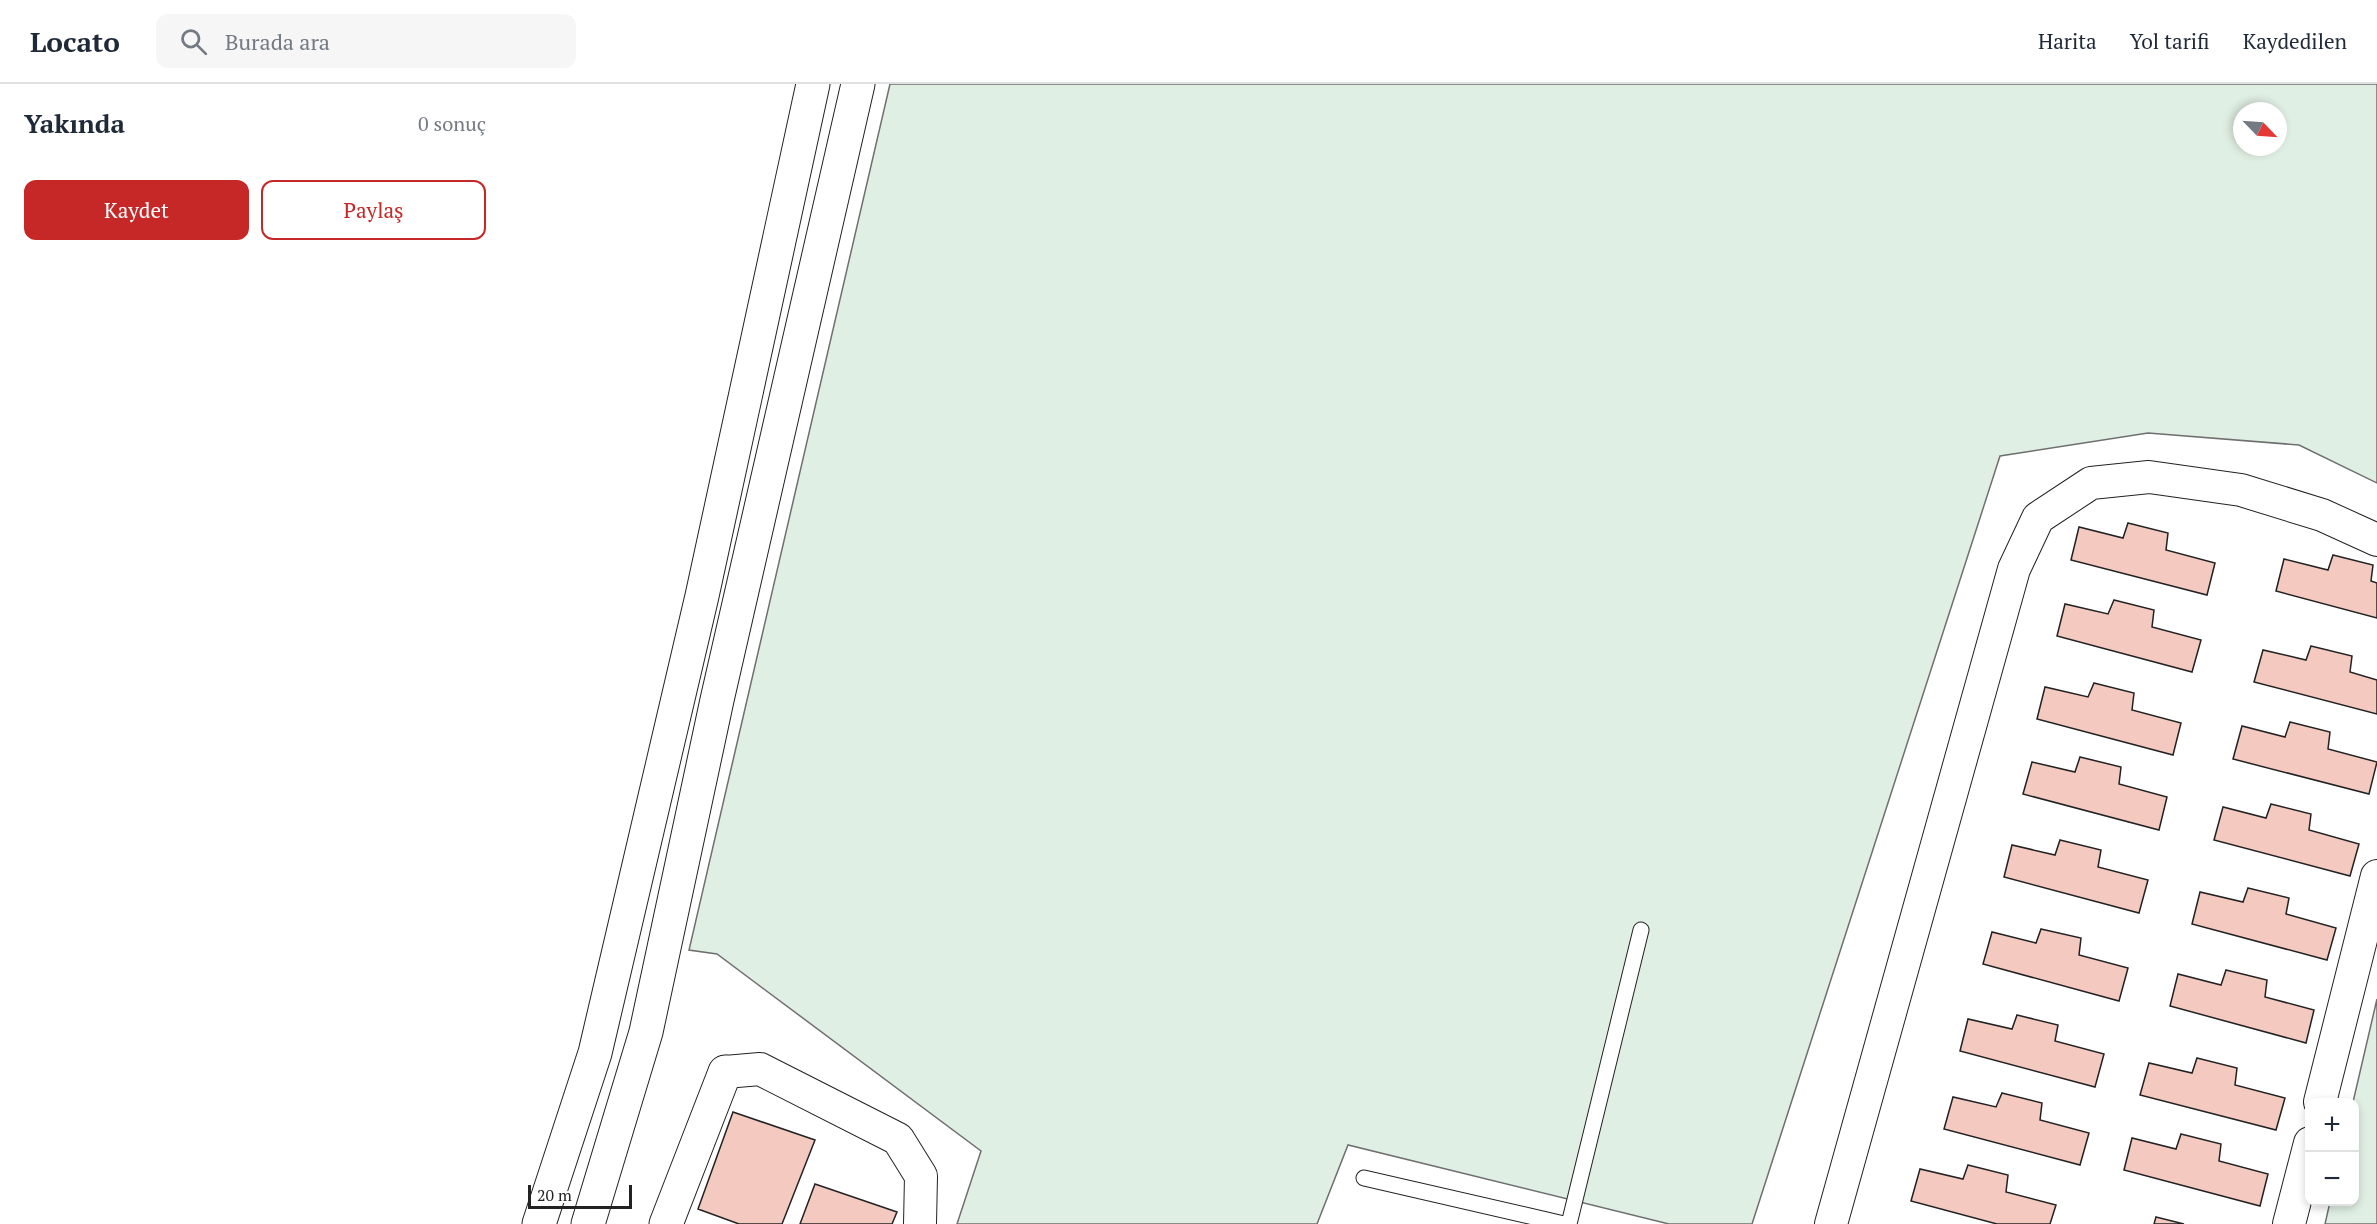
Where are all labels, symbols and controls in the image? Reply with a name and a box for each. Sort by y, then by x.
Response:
search box [156,14,576,68]
text: Locato [30,23,120,60]
icon: search [177,25,210,58]
text: Burada ara [225,27,330,56]
text: Harita [2038,27,2097,55]
text: Yol tarifi [2130,27,2210,55]
text: Kaydedilen [2243,27,2347,55]
north arrow [2233,102,2287,156]
text: Yakında [24,106,125,140]
text: 0 sonuç [418,110,486,137]
button: Kaydet [24,180,249,240]
button: Paylaş [261,180,486,240]
map controls [2305,1098,2359,1206]
button: + [2305,1098,2359,1152]
button: − [2305,1152,2359,1206]
scale bar [528,1182,632,1210]
text: 20 m [537,1184,572,1206]

